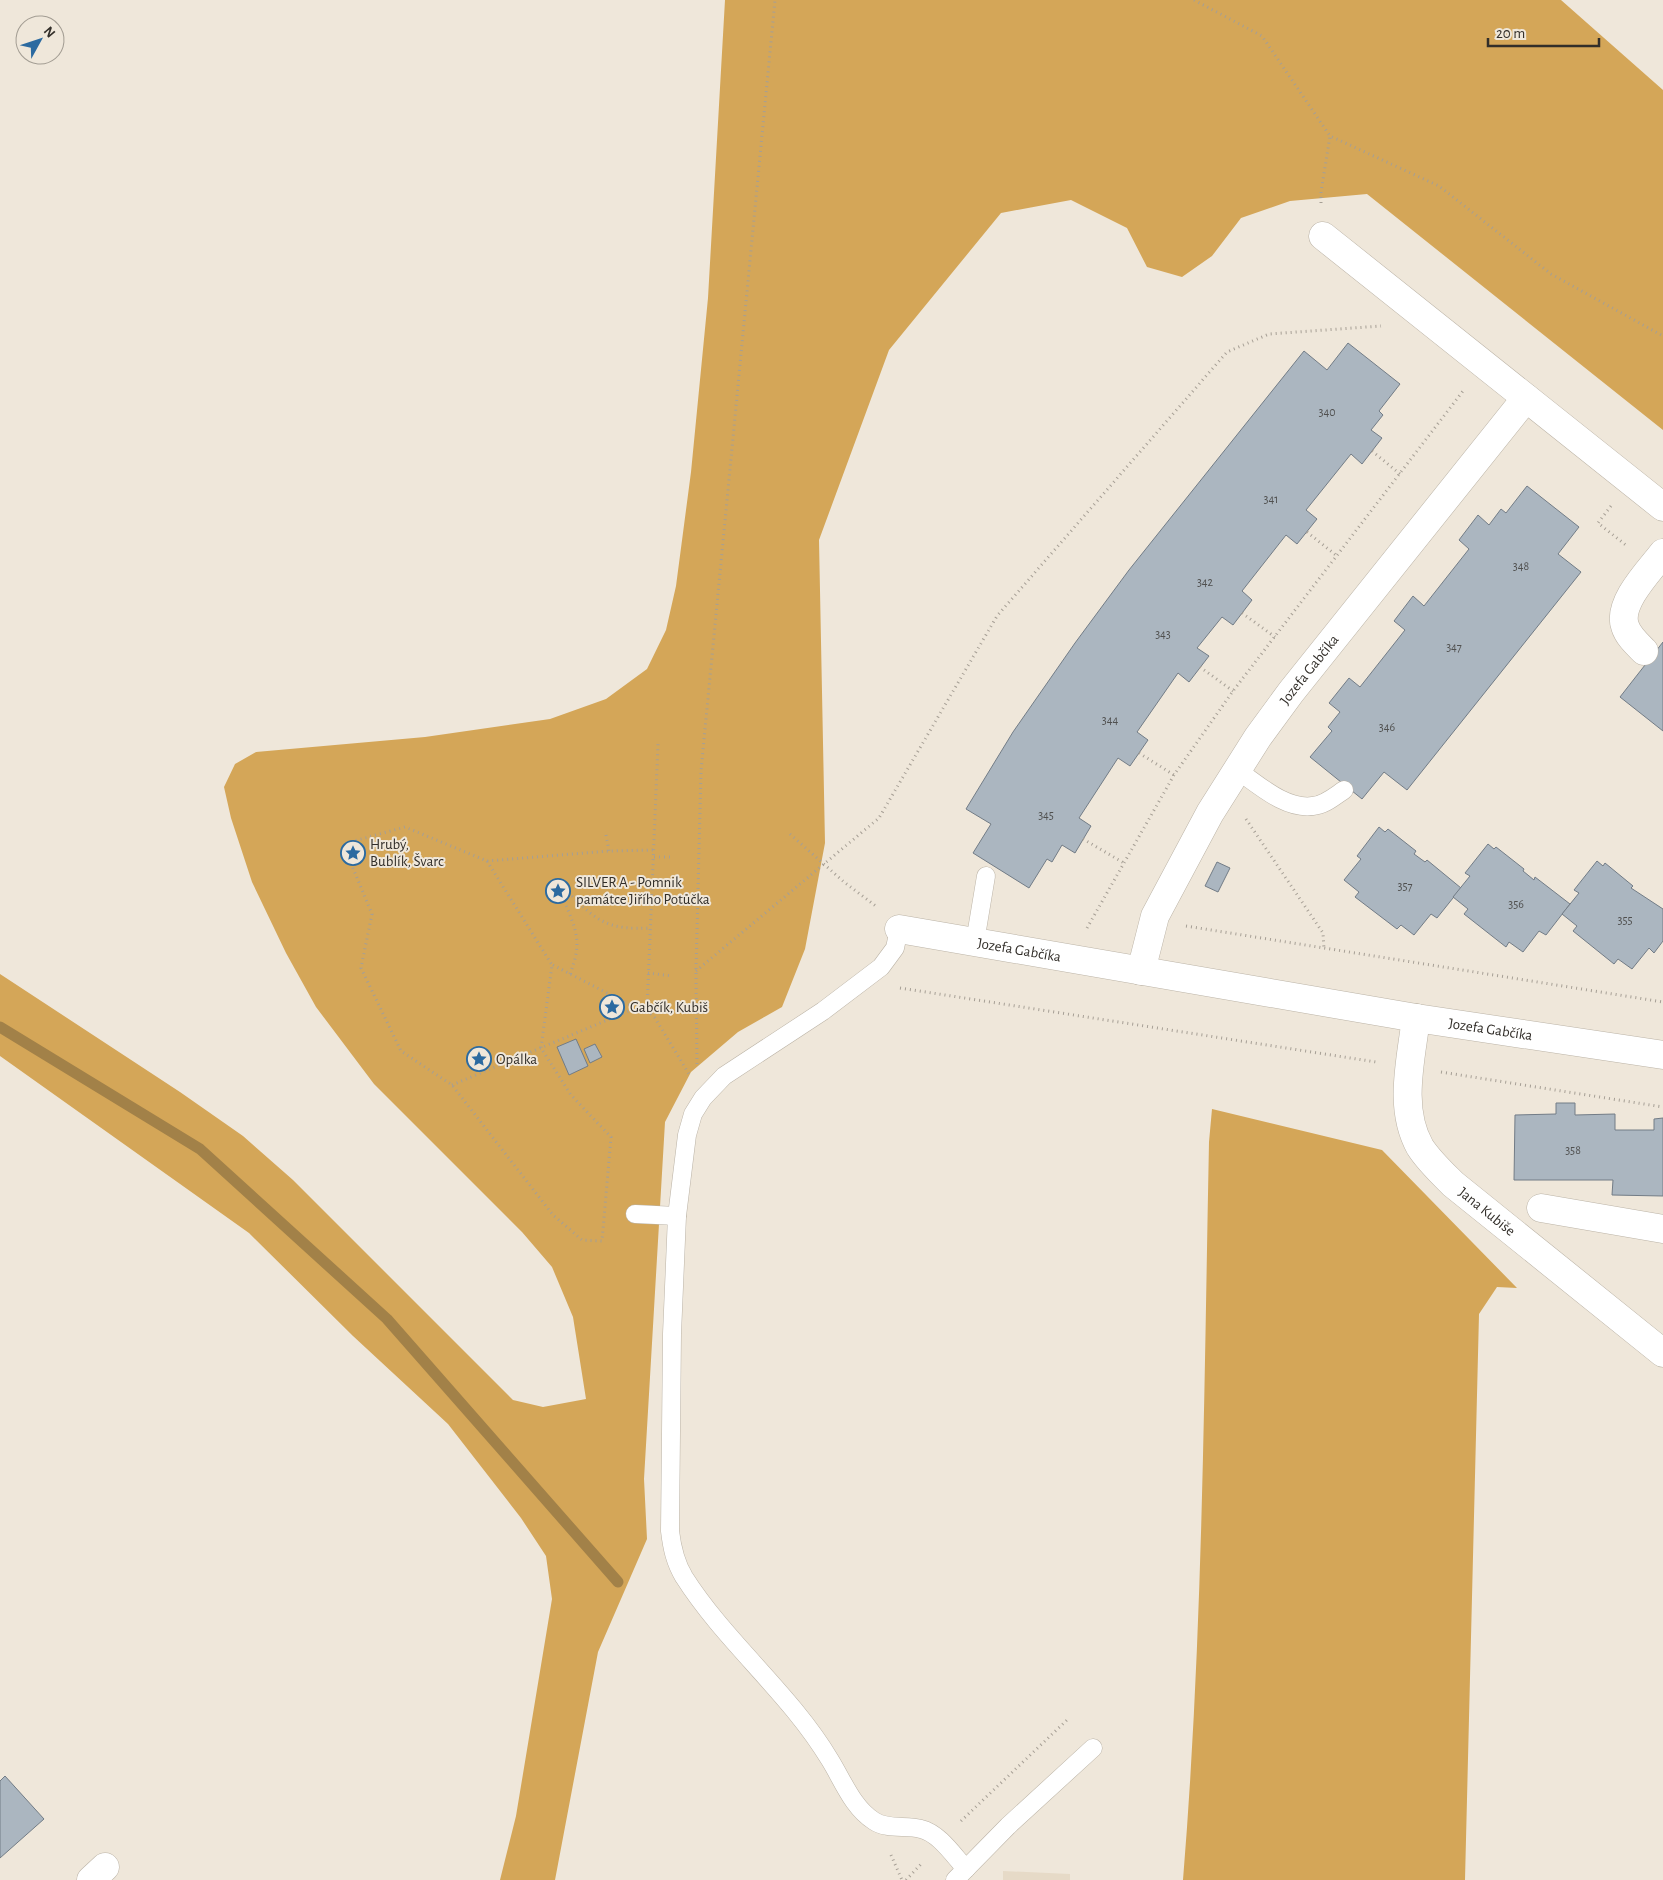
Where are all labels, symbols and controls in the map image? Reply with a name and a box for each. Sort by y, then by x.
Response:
north arrow [15,15,65,65]
scale bar [1488,15,1599,47]
text: N [41,24,58,41]
text: 20 m [1496,26,1525,41]
house number: 340 [1318,406,1336,418]
house number: 341 [1264,493,1278,505]
house number: 348 [1513,560,1530,572]
house number: 342 [1197,576,1214,588]
house number: 343 [1155,628,1171,640]
street label: Jozefa Gabčíka [1277,632,1341,707]
house number: 347 [1446,641,1462,653]
house number: 344 [1102,714,1118,726]
house number: 346 [1379,721,1396,733]
house number: 345 [1038,809,1054,821]
place label: Hrubý, Bublík, Švarc [370,837,444,869]
place icon: Hrubý, Bublík, Švarc [340,840,366,866]
place label: SILVER A - Pomnik památce Jiřího Potůčka [576,875,710,907]
place icon: SILVER A - Pomnik památce Jiřího Potůčka [545,878,571,904]
house number: 357 [1398,880,1412,892]
house number: 356 [1508,898,1524,910]
house number: 355 [1618,914,1632,926]
street label: Jozefa Gabčíka [976,935,1062,964]
place icon: Gabčík, Kubiš [599,994,625,1020]
place label: Gabčík, Kubiš [630,1000,708,1015]
street label: Jozefa Gabčíka [1448,1015,1534,1043]
place icon: Opálka [466,1046,492,1072]
place label: Opálka [496,1052,537,1067]
house number: 358 [1565,1144,1581,1156]
street label: Jana Kubiše [1456,1184,1518,1239]

